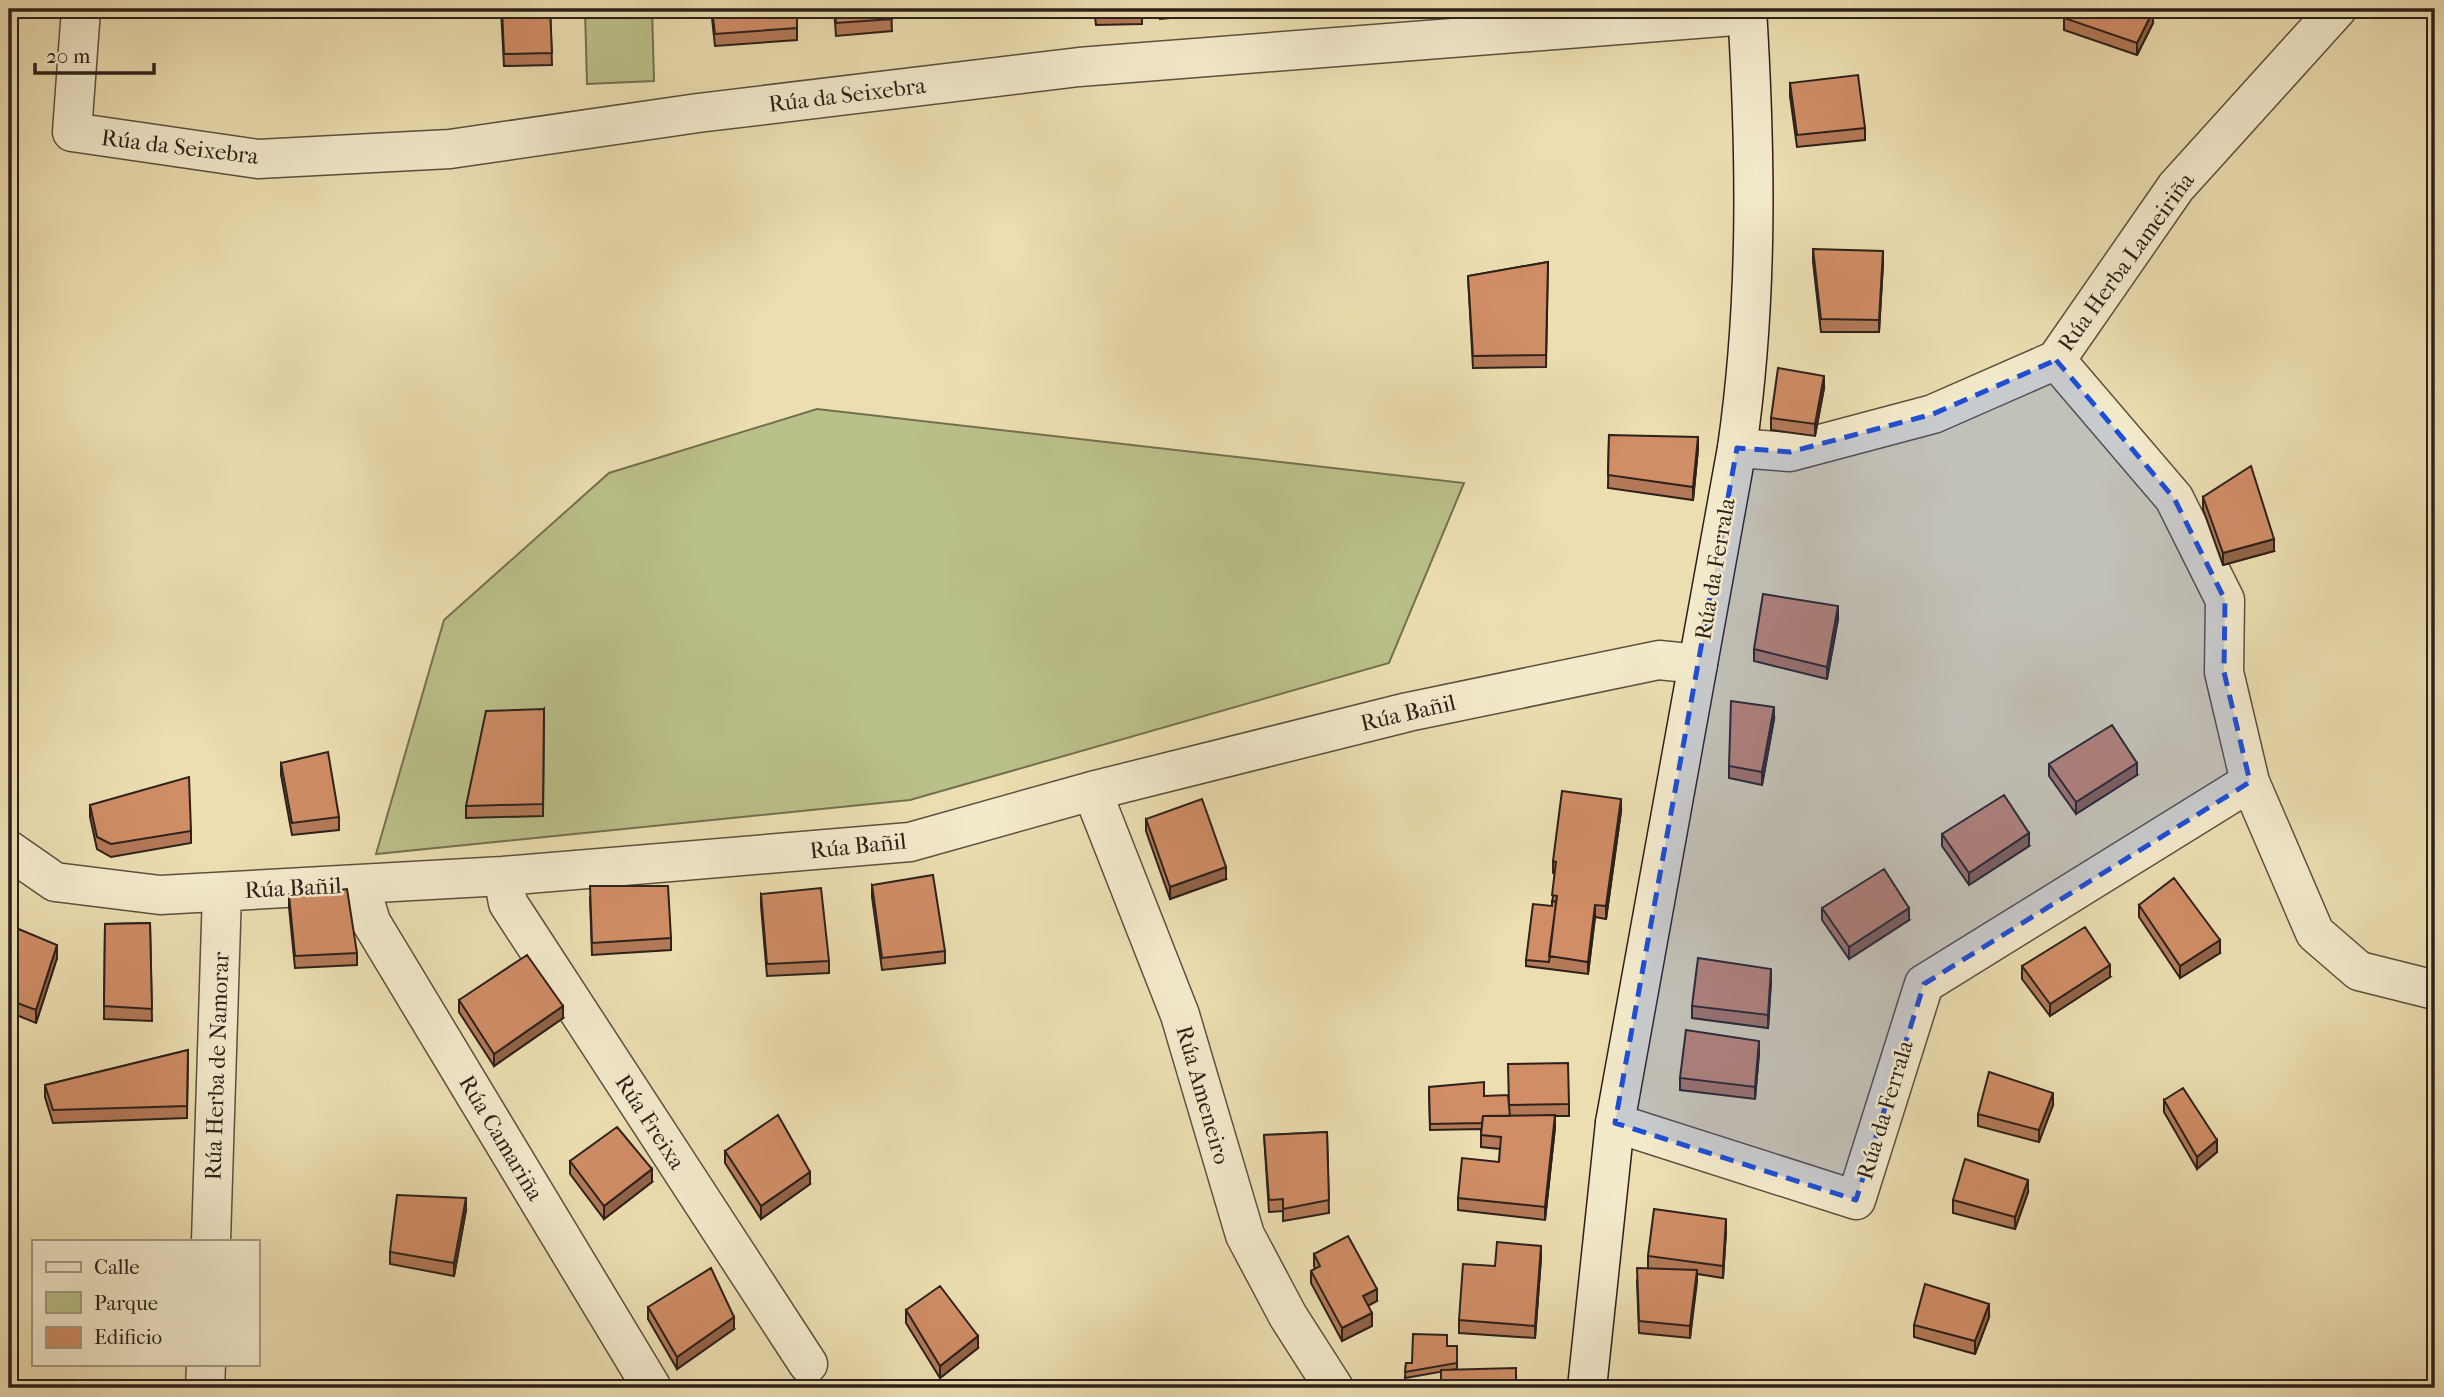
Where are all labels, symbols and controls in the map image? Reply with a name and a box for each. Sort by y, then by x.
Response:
scale bar [35,32,154,76]
text: 20 m [46,44,91,68]
street label: Rúa da Seixebra [767,72,928,118]
street label: Rúa da Seixebra [100,124,261,170]
street label: Rúa Herba Lameiriña [2052,167,2200,356]
street label: Rúa da Ferrala [1689,495,1741,642]
street label: Rúa Bañil [1358,689,1459,737]
street label: Rúa Bañil [808,827,908,864]
street label: Rúa Bañil [244,872,343,904]
street label: Rúa Herba de Namorar [200,951,234,1181]
street label: Rúa Ameneiro [1170,1023,1236,1167]
street label: Rúa da Ferrala [1851,1037,1919,1183]
street label: Rúa Freixa [609,1069,691,1175]
street label: Rúa Camariña [453,1070,549,1206]
legend [32,1240,259,1366]
text: Calle [94,1255,140,1279]
text: Parque [94,1291,158,1315]
text: Edificio [94,1325,162,1349]

